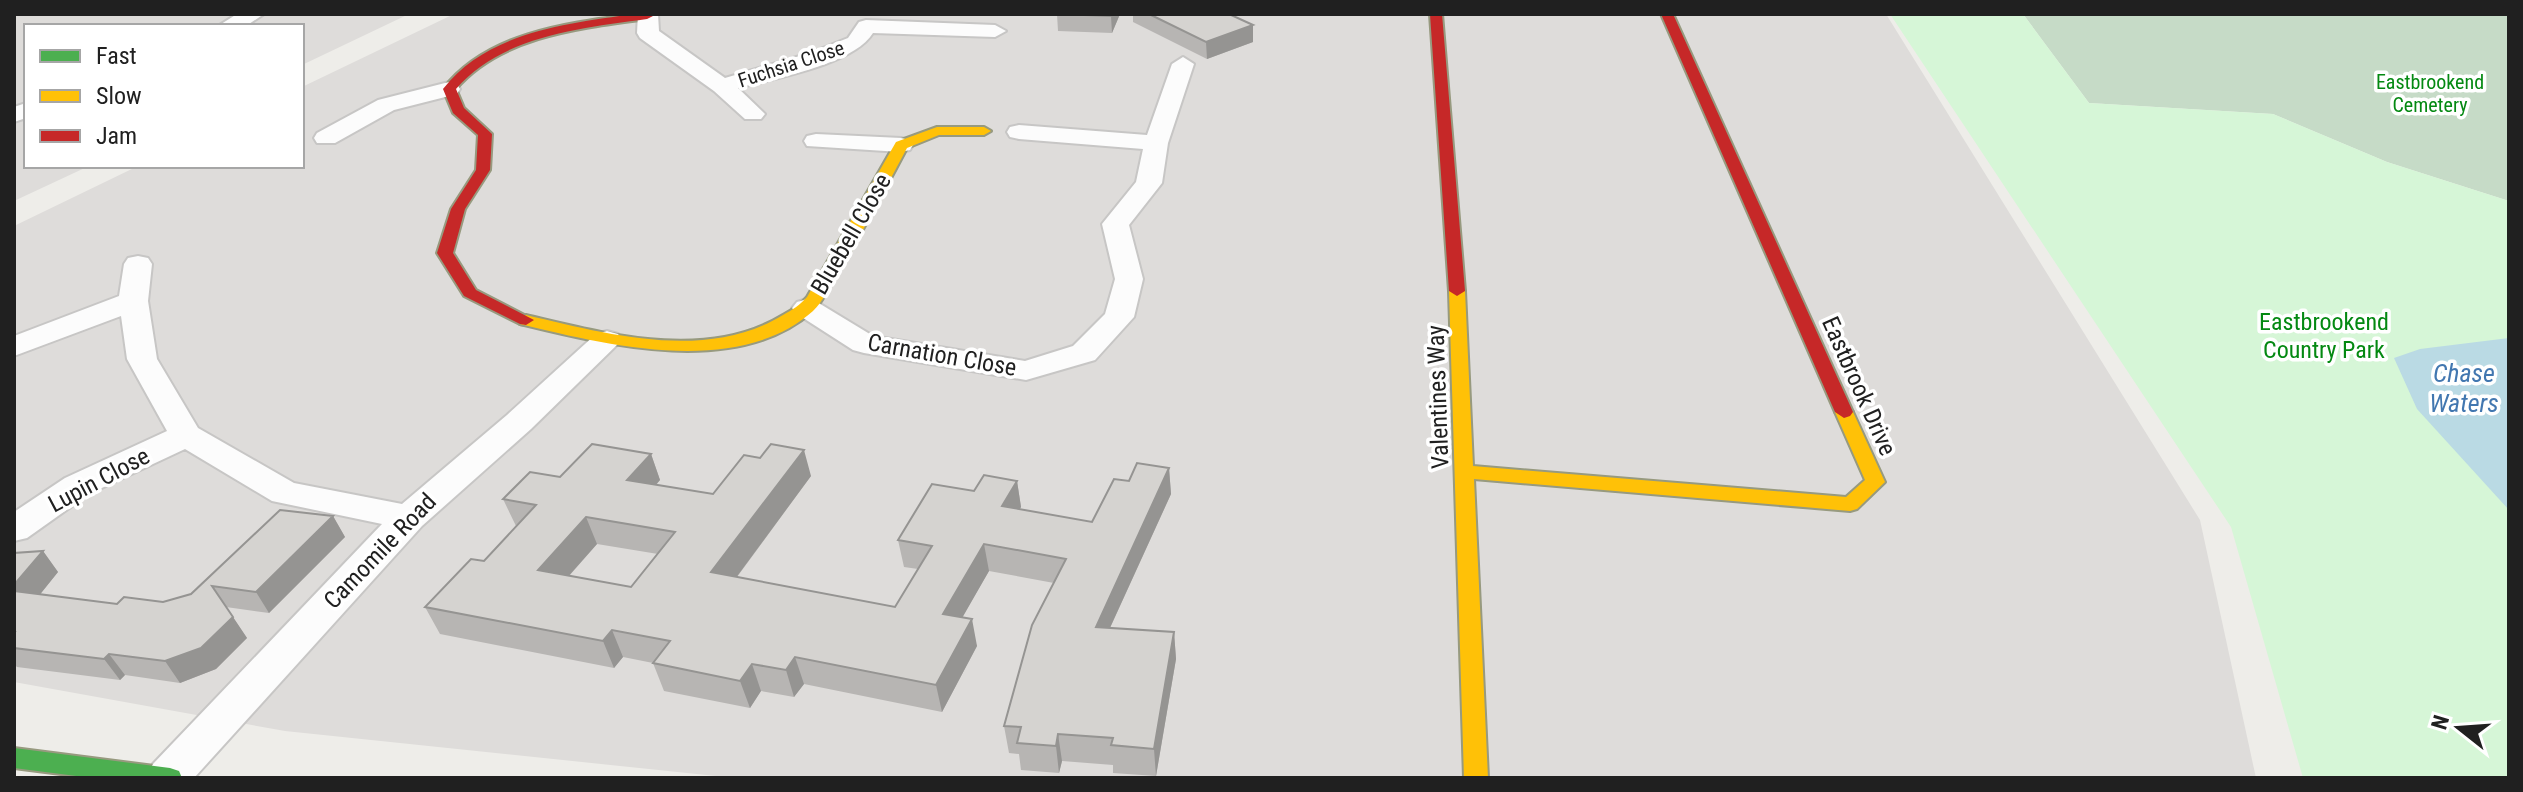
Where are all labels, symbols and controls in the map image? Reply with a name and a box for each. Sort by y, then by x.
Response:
legend [24,24,304,168]
street label: Fuchsia Close [735,36,847,92]
text: Fast [96,42,137,70]
park label: Eastbrookend Cemetery [2376,70,2484,117]
text: Slow [96,82,142,110]
text: Jam [96,122,137,150]
street label: Bluebell Close [805,169,897,299]
park label: Eastbrookend Country Park [2259,308,2389,364]
street label: Eastbrook Drive [1816,312,1902,460]
street label: Valentines Way [1421,325,1455,469]
street label: Carnation Close [865,328,1019,382]
water label: Chase Waters [2429,358,2499,418]
street label: Lupin Close [44,442,154,518]
street label: Camomile Road [318,488,442,614]
north arrow [2419,688,2499,768]
text: N [2426,712,2454,732]

